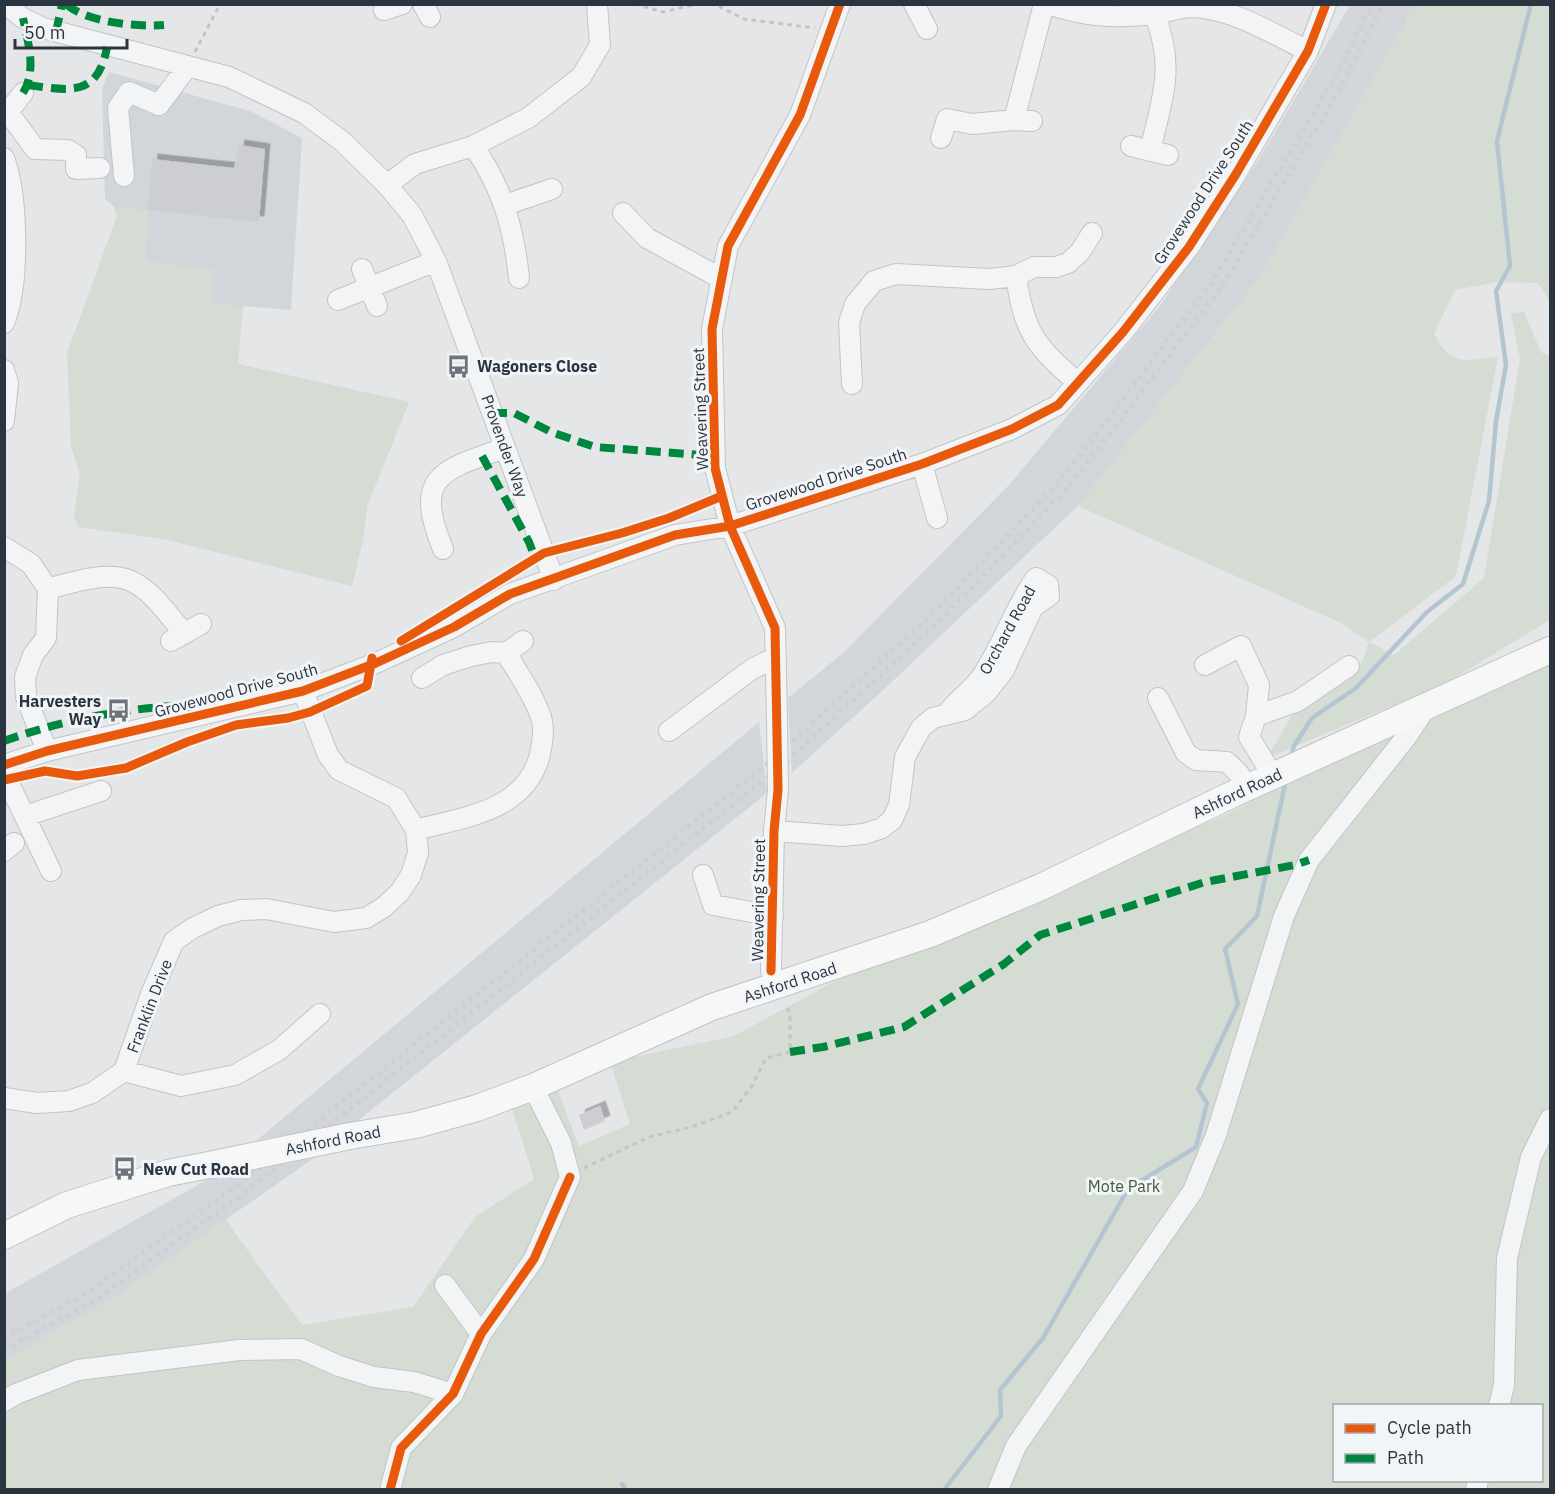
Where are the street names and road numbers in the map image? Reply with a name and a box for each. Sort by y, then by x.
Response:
street label: Grovewood Drive South [1149,116,1257,268]
street label: Weavering Street [688,347,712,471]
street label: Provender Way [477,392,533,500]
street label: Grovewood Drive South [743,443,909,515]
street label: Orchard Road [974,582,1040,678]
street label: Grovewood Drive South [152,659,320,721]
street label: Ashford Road [1189,763,1285,823]
street label: Weavering Street [747,838,769,962]
street label: Franklin Drive [122,956,176,1056]
street label: Ashford Road [741,958,839,1006]
street label: Ashford Road [284,1121,382,1159]

